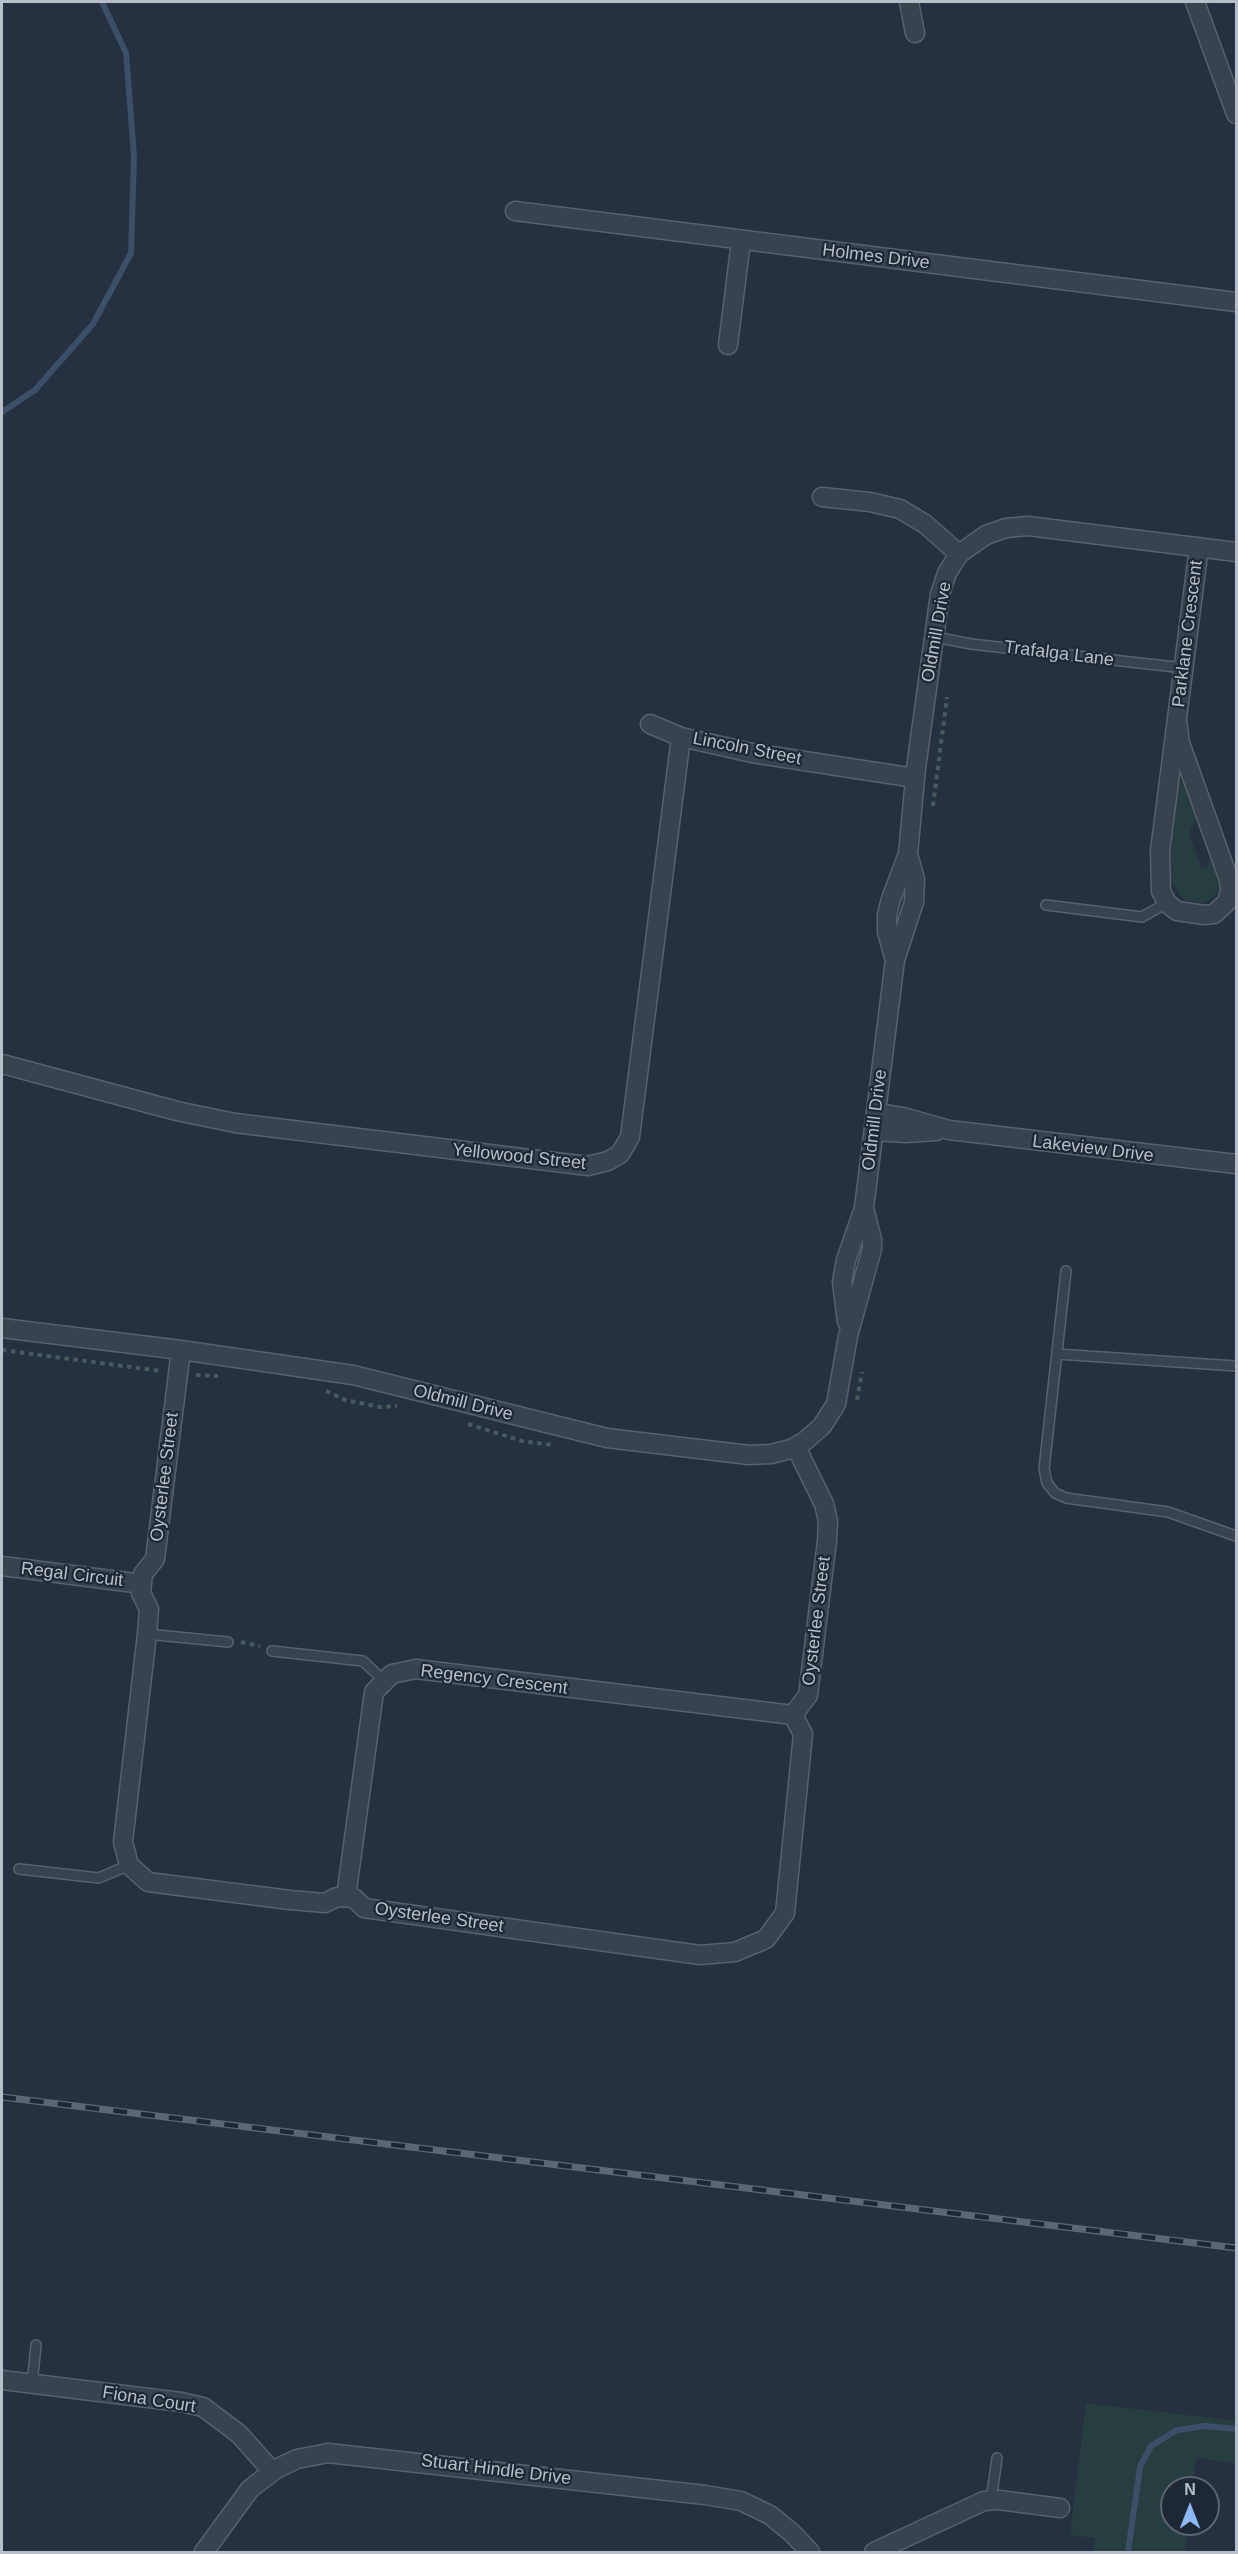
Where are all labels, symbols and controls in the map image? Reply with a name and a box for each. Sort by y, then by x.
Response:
street label: Holmes Drive [821,240,931,274]
street label: Parklane Crescent [1168,559,1208,709]
street label: Oldmill Drive [918,580,956,684]
street label: Trafalga Lane [1003,637,1115,671]
street label: Lincoln Street [691,728,803,770]
street label: Oldmill Drive [858,1068,892,1172]
street label: Lakeview Drive [1031,1131,1155,1167]
street label: Yellowood Street [451,1139,587,1175]
street label: Oldmill Drive [411,1380,515,1426]
street label: Oysterlee Street [146,1411,184,1543]
street label: Oysterlee Street [798,1555,836,1687]
street label: Regal Circuit [20,1558,124,1592]
street label: Regency Crescent [419,1660,569,1700]
street label: Oysterlee Street [373,1898,505,1938]
street label: Fiona Court [101,2382,197,2418]
street label: Stuart Hindle Drive [420,2450,572,2490]
north arrow [1160,2476,1220,2536]
text: N [1184,2481,1196,2498]

